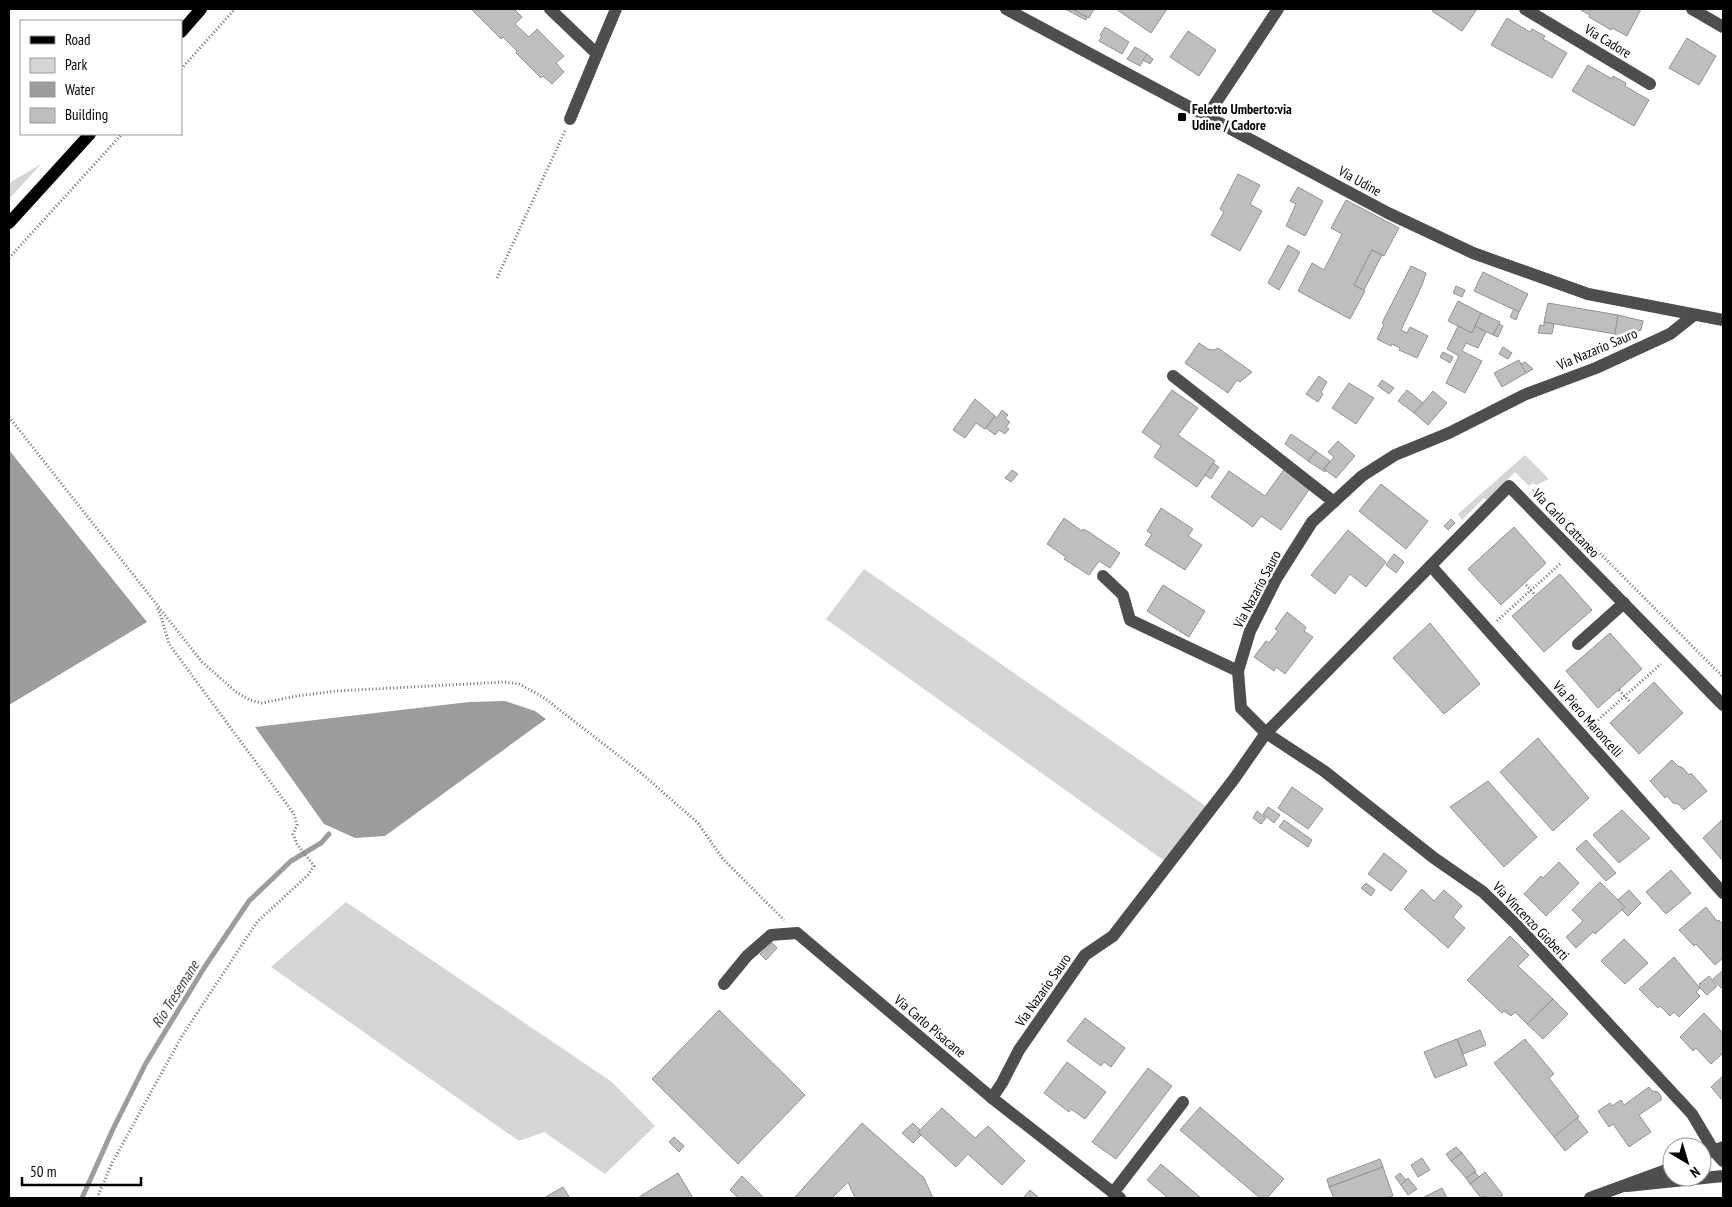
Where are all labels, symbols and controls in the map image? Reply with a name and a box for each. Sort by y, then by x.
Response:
street label: Via Cadore [1580,19,1635,62]
legend [20,20,182,135]
text: Road [65,30,91,49]
text: Park [65,55,87,74]
text: Water [65,80,96,99]
place label: Feletto Umberto:via Udine / Cadore [1192,100,1292,134]
text: Building [65,105,108,124]
marker: Feletto Umberto:via Udine / Cadore [1176,111,1188,123]
street label: Via Udine [1334,161,1385,200]
street label: Via Nazario Sauro [1553,324,1640,374]
street label: Via Carlo Cattaneo [1528,484,1603,561]
street label: Via Nazario Sauro [1229,547,1285,632]
street label: Via Piero Maroncelli [1548,676,1627,761]
street label: Via Vincenzo Gioberti [1488,877,1573,964]
street label: Via Nazario Sauro [1011,950,1075,1031]
water label: Rio Tresemane [147,956,203,1031]
street label: Via Carlo Pisacane [890,990,970,1061]
north arrow [1662,1137,1712,1187]
scale bar [22,1154,141,1186]
text: 50 m [30,1162,56,1181]
text: N [1686,1163,1704,1182]

